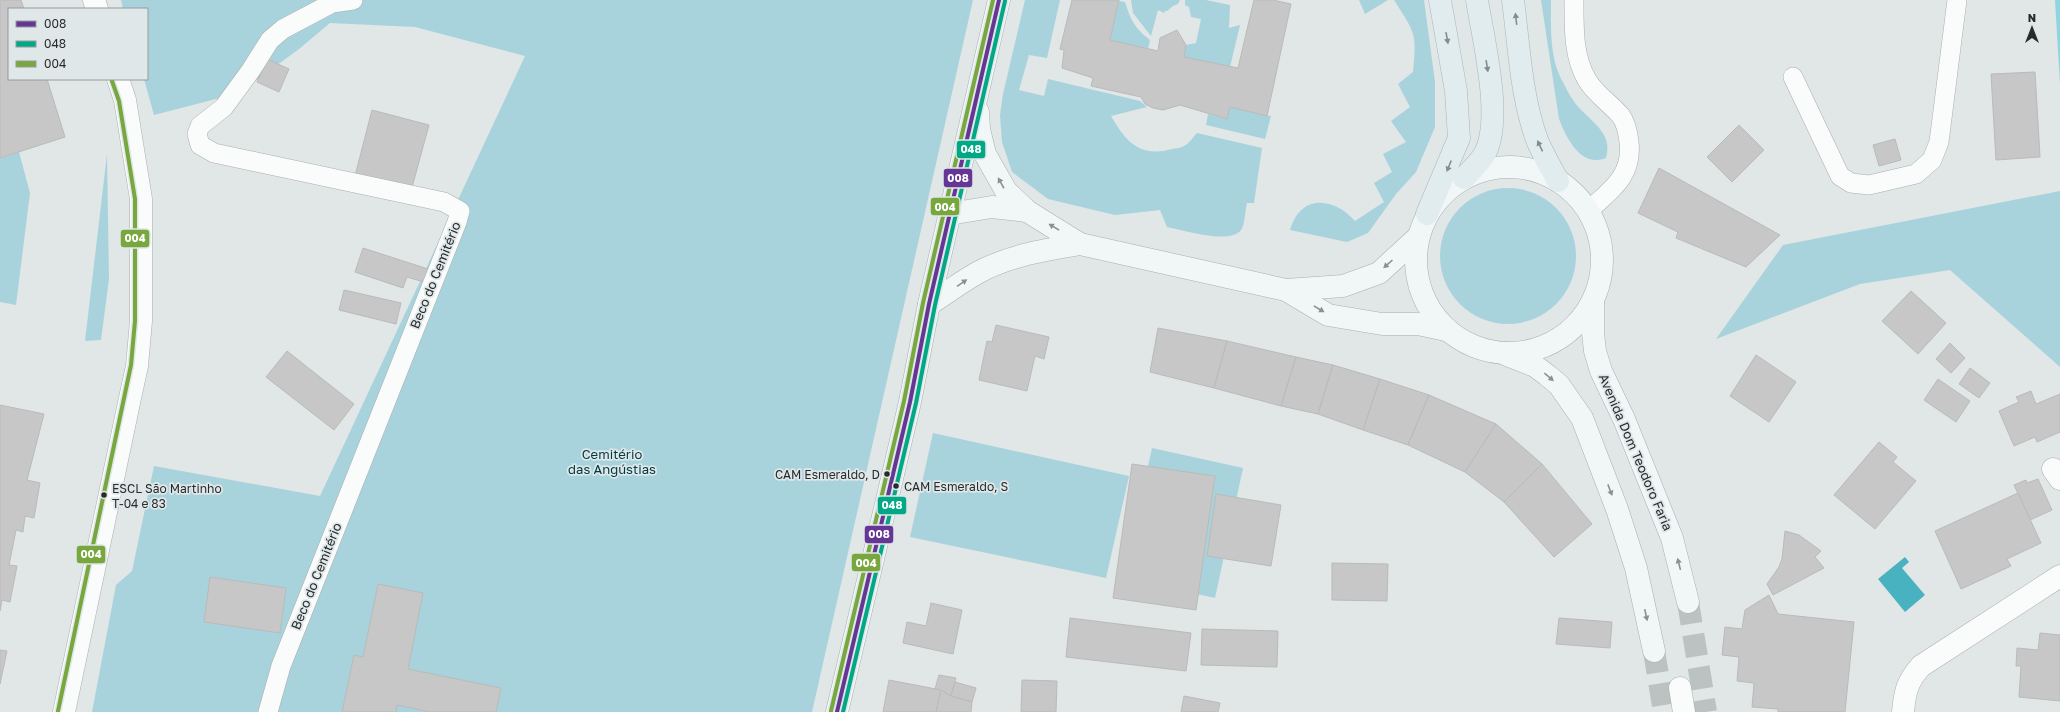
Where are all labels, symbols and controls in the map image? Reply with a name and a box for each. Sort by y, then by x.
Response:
legend [8,8,148,80]
north arrow [2012,8,2052,48]
text: N [2028,11,2036,24]
one-way arrow [1513,13,1519,25]
text: 008 [44,16,66,31]
one-way arrow [1444,32,1450,45]
text: 048 [44,36,66,51]
text: 004 [44,56,66,71]
one-way arrow [1484,60,1490,72]
line badge: 048 [956,140,986,159]
one-way arrow [1537,141,1543,152]
text: 048 [960,142,982,155]
one-way arrow [1446,160,1452,171]
line badge: 008 [943,168,973,188]
text: 008 [947,171,969,184]
one-way arrow [998,177,1005,189]
line badge: 004 [930,197,960,216]
text: 004 [934,200,956,213]
street label: Beco do Cemitério [406,219,464,331]
one-way arrow [1048,224,1060,231]
line badge: 004 [120,229,150,248]
text: 004 [124,231,146,244]
one-way arrow [1384,259,1393,268]
one-way arrow [957,279,967,287]
one-way arrow [1313,306,1325,313]
street label: Avenida Dom Teodoro Faria [1596,371,1676,533]
one-way arrow [1544,372,1555,381]
park label: Cemitério das Angústias [568,446,656,477]
place label: CAM Esmeraldo, D [775,467,880,482]
marker: CAM Esmeraldo, D [882,469,892,479]
place label: CAM Esmeraldo, S [904,479,1009,494]
place label: ESCL São Martinho T-04 e 83 [112,481,222,511]
marker: CAM Esmeraldo, S [891,481,901,491]
one-way arrow [1607,485,1613,497]
marker: ESCL São Martinho T-04 e 83 [99,490,109,500]
line badge: 048 [877,496,907,515]
text: 048 [881,498,903,511]
street label: Beco do Cemitério [287,520,345,632]
line badge: 008 [864,525,894,544]
text: 008 [868,527,890,540]
line badge: 004 [76,545,106,564]
text: 004 [80,547,102,560]
line badge: 004 [851,553,881,572]
text: 004 [855,556,877,569]
one-way arrow [1675,558,1681,570]
one-way arrow [1643,609,1649,621]

